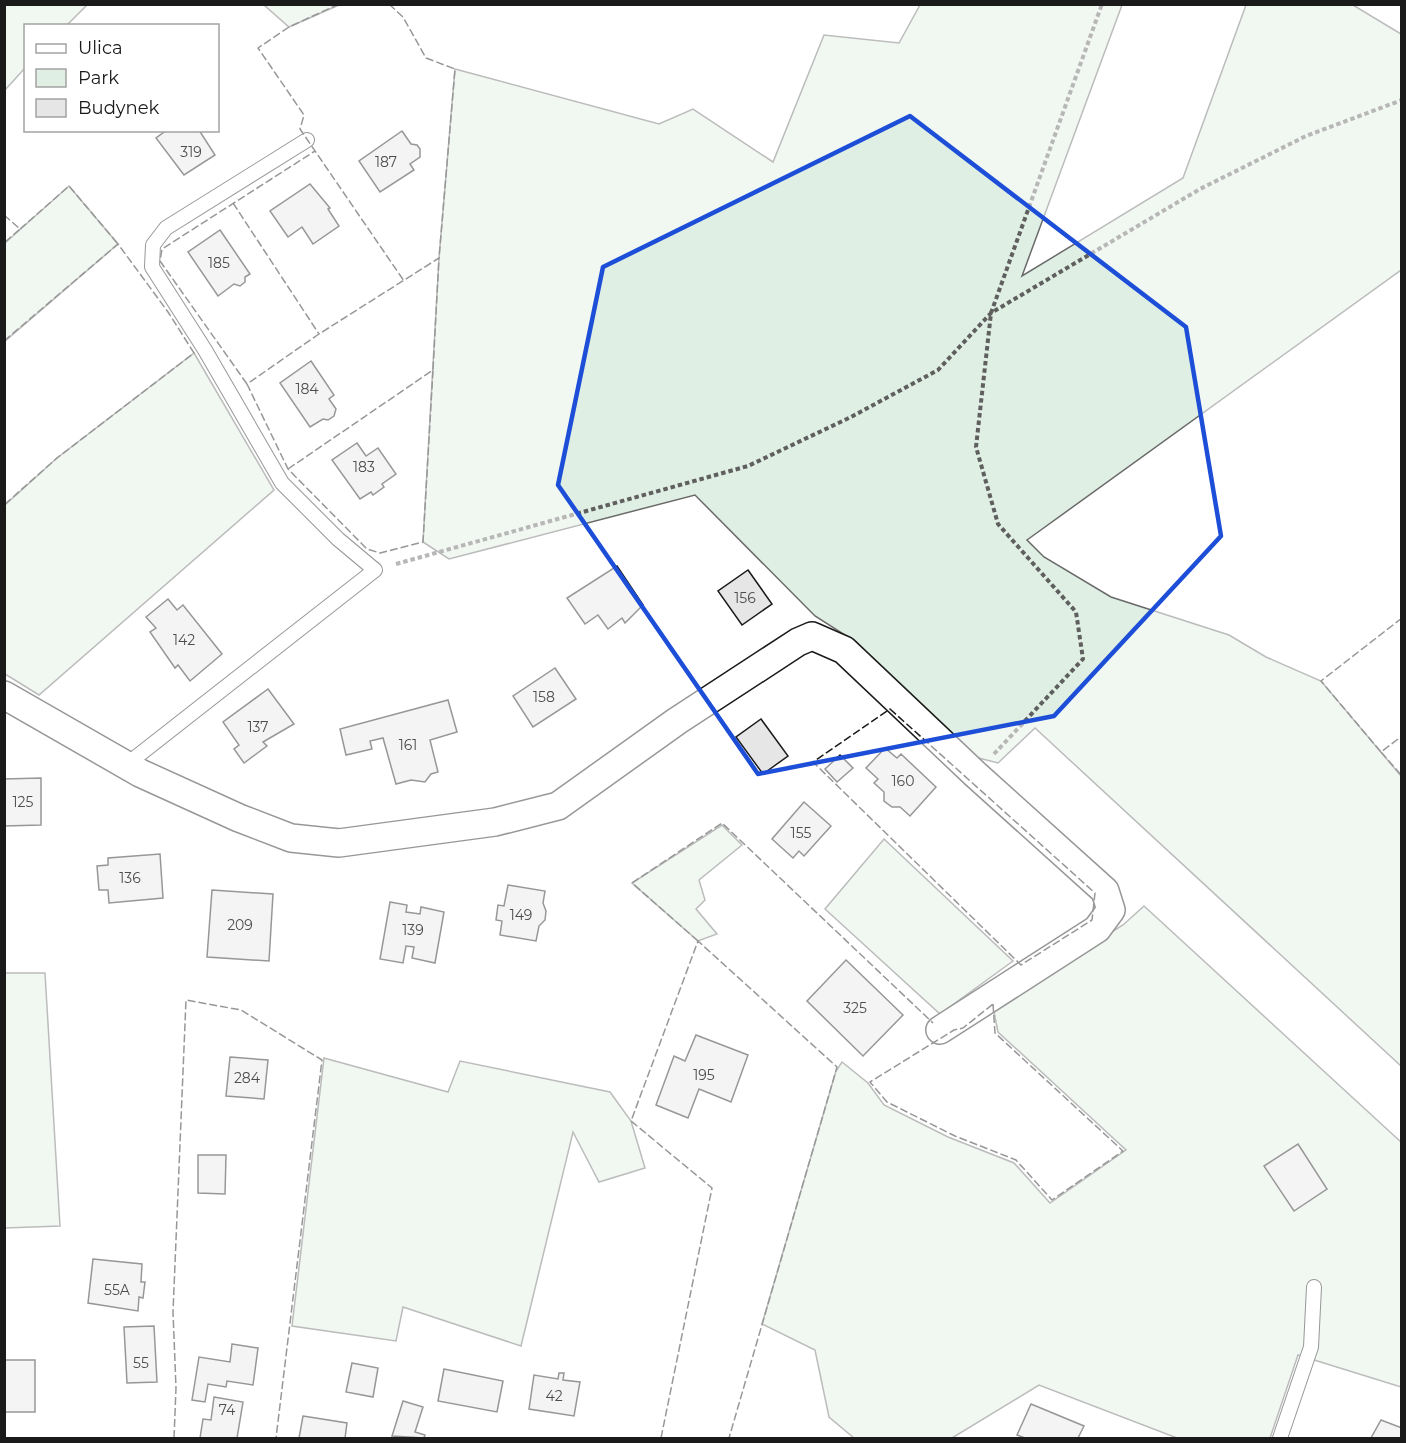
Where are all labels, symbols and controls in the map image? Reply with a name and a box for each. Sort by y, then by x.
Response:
legend [24,24,219,132]
text: Ulica [78,37,123,59]
text: Park [78,67,119,89]
text: Budynek [78,97,160,119]
house number: 319 [180,143,202,161]
house number: 187 [375,153,397,171]
house number: 185 [208,254,230,272]
house number: 184 [295,380,319,398]
house number: 183 [353,458,375,476]
house number: 156 [734,589,756,607]
house number: 142 [173,631,195,649]
house number: 158 [533,688,555,706]
house number: 137 [247,718,269,736]
house number: 161 [399,736,417,754]
house number: 160 [892,772,914,790]
house number: 125 [13,793,34,811]
house number: 155 [791,824,811,842]
house number: 136 [119,869,141,887]
house number: 149 [510,906,532,924]
house number: 209 [227,916,253,934]
house number: 139 [402,921,424,939]
house number: 325 [843,999,867,1017]
house number: 195 [693,1066,715,1084]
house number: 284 [234,1069,261,1087]
house number: 55A [104,1281,131,1299]
house number: 55 [133,1354,149,1372]
house number: 42 [545,1387,563,1405]
house number: 74 [219,1401,236,1419]

